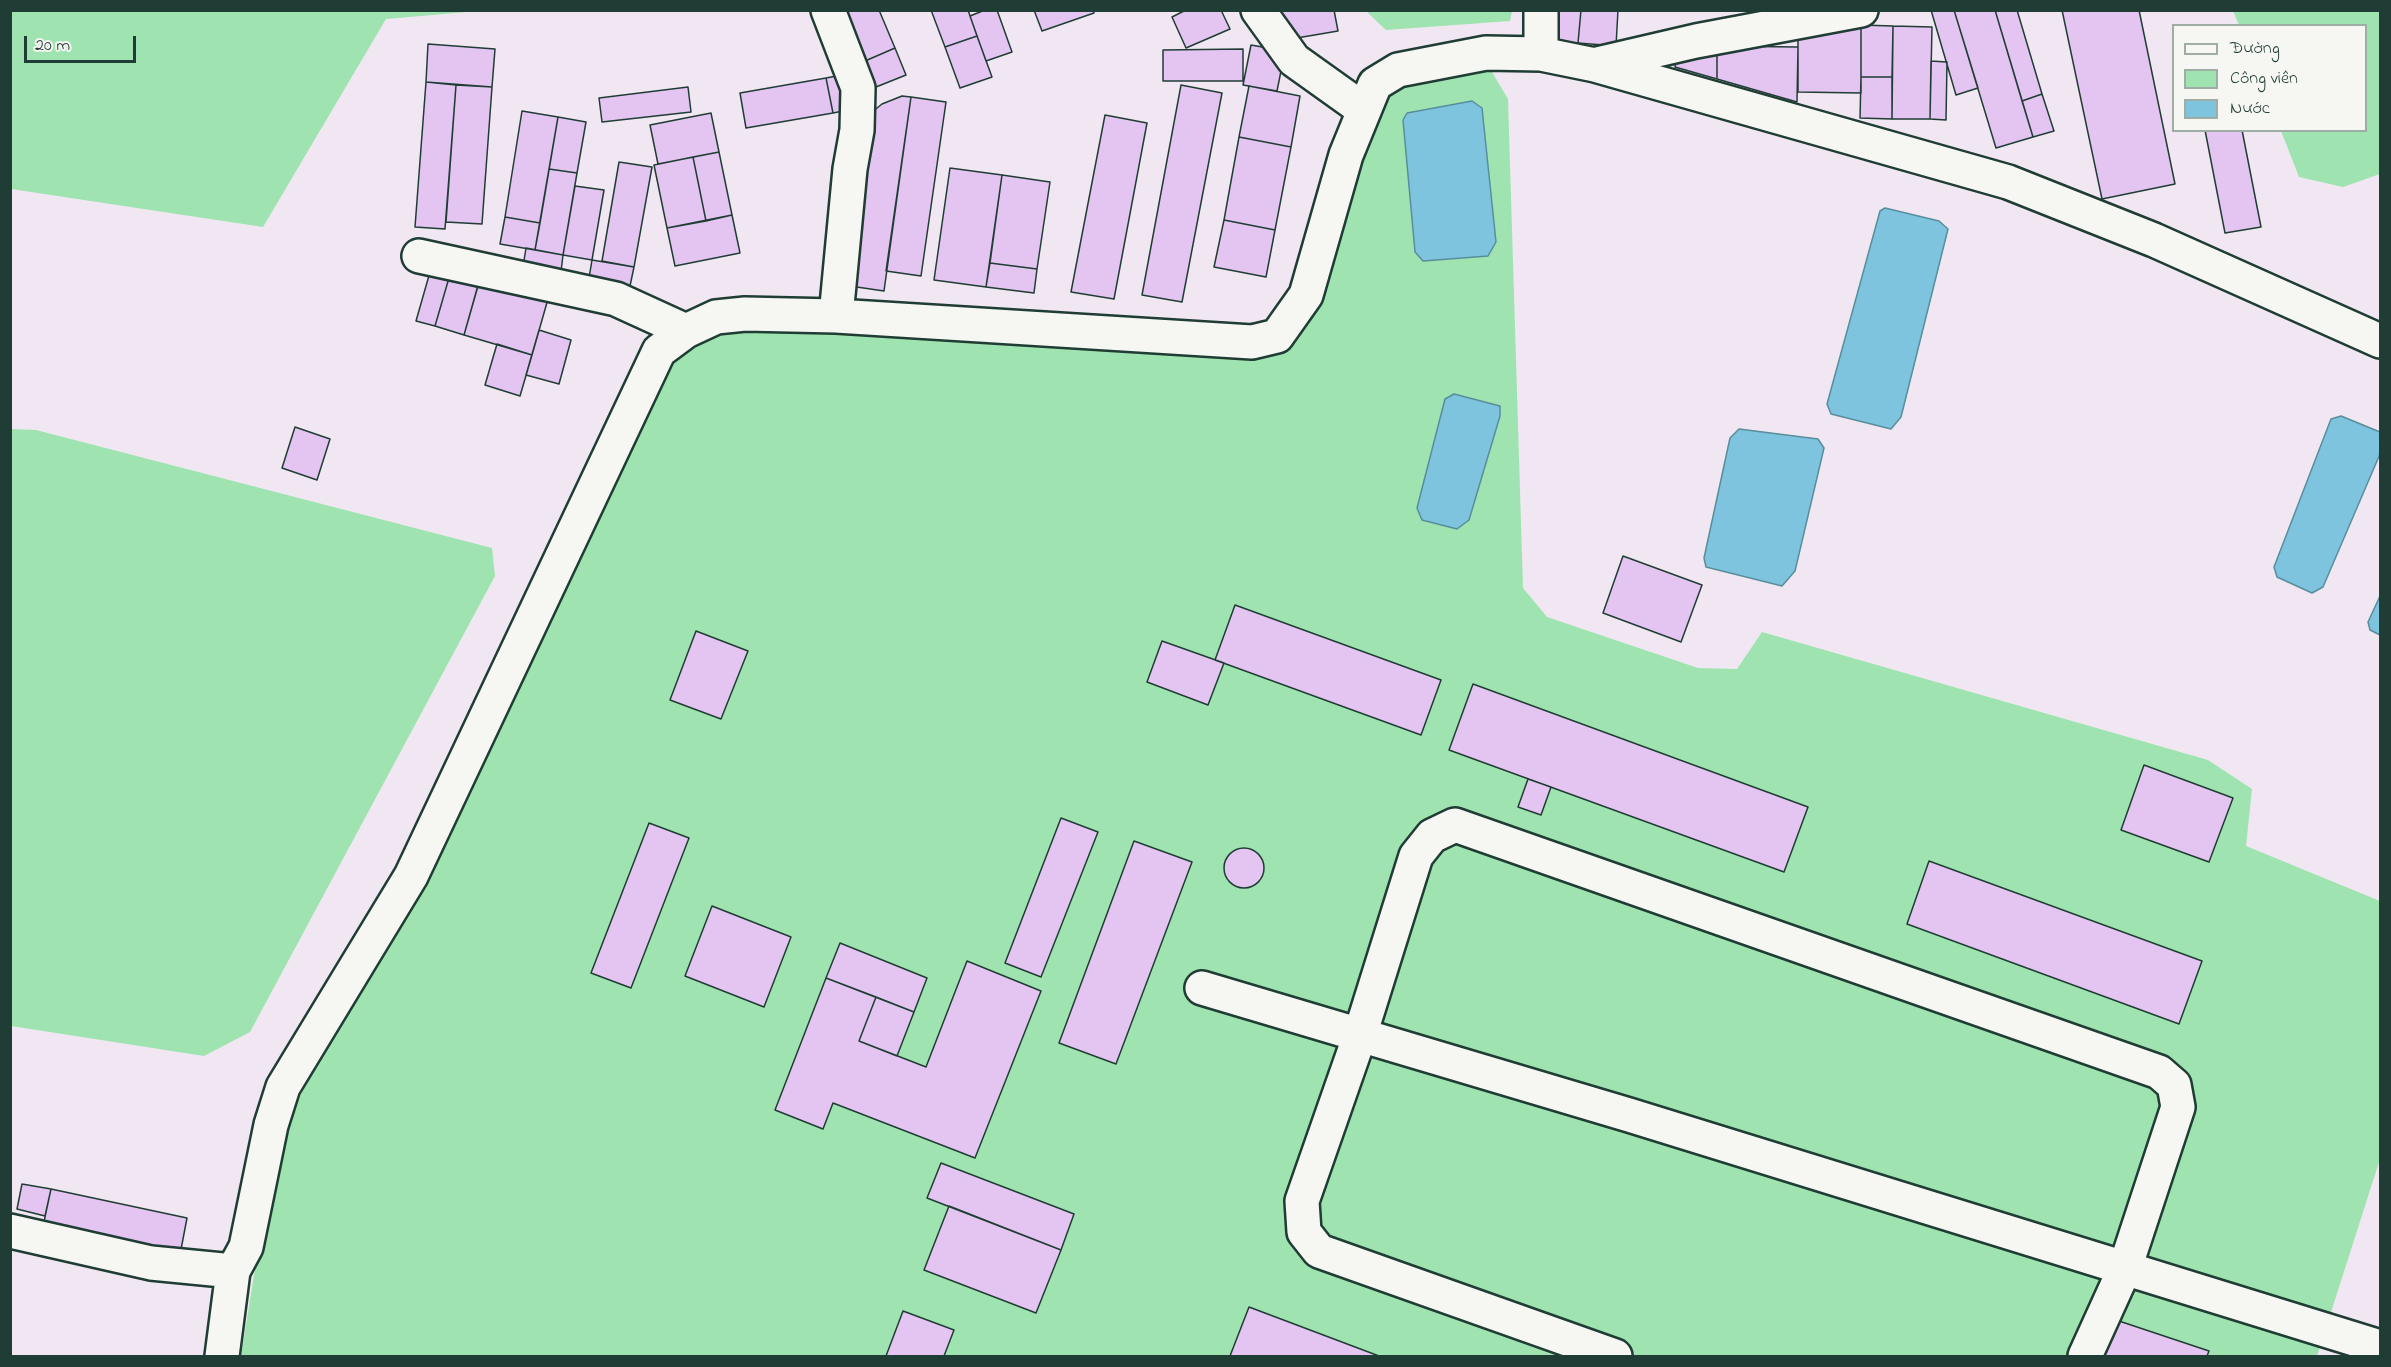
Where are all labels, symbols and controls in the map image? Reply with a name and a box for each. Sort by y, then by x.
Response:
scale bar [27,24,140,62]
legend [2172,24,2367,132]
text: 20 m [35,33,70,59]
text: Đường [2230,36,2280,62]
text: Công viên [2230,66,2298,92]
text: Nước [2230,96,2270,122]

